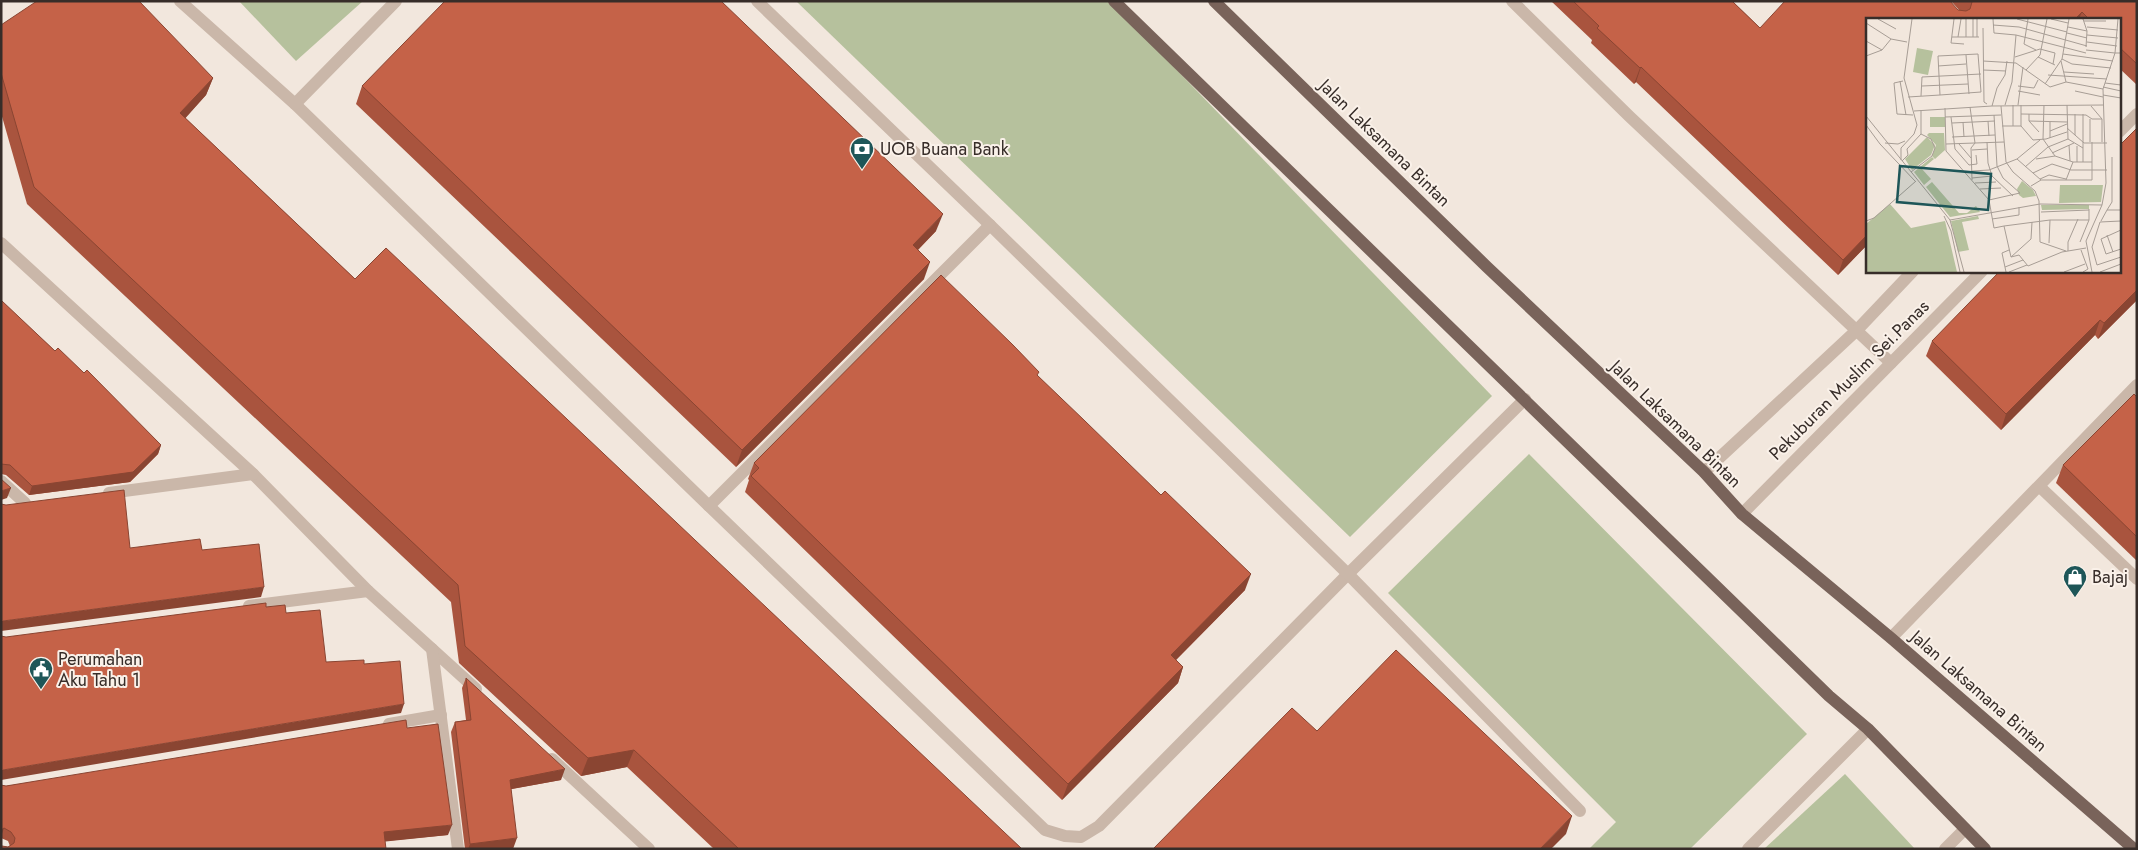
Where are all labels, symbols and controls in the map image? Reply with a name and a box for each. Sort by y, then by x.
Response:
inset map [1866,18,2120,272]
street label: Jalan Laksamana Bintan [1312,72,1457,213]
bank icon: UOB Buana Bank [849,136,875,170]
place label: UOB Buana Bank [880,136,1009,162]
street label: Pekuburan Muslim Sei.Panas [1763,294,1935,466]
street label: Jalan Laksamana Bintan [1603,353,1748,494]
shop icon: Bajaj [2062,564,2088,598]
place label: Bajaj [2092,564,2128,590]
street label: Jalan Laksamana Bintan [1903,623,2053,758]
place label: Perumahan Aku Tahu 1 [58,646,142,693]
public building icon: Perumahan Aku Tahu 1 [28,656,54,690]

